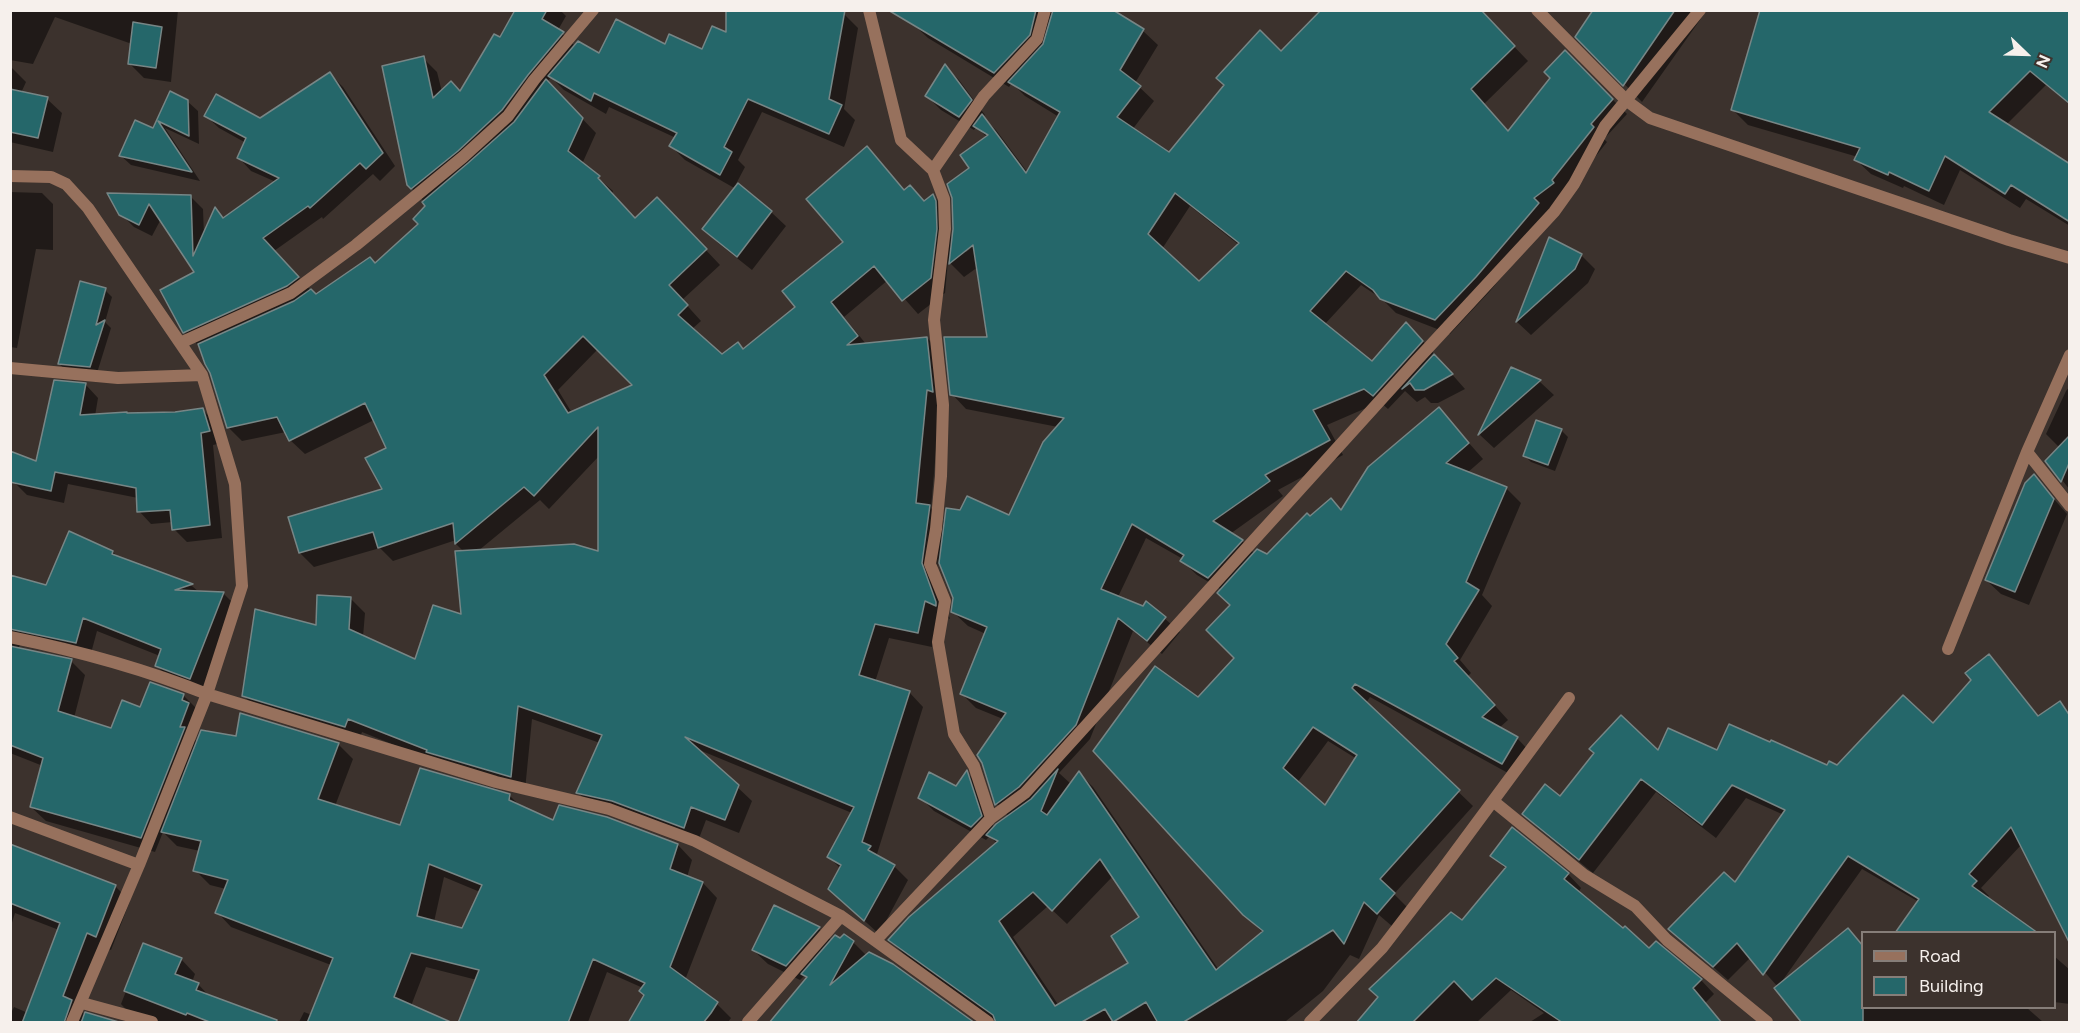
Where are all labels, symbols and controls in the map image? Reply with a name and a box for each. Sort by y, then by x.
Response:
north arrow [1996,24,2056,84]
text: N [2032,52,2054,71]
legend [1861,931,2056,1009]
text: Road [1919,945,1960,967]
text: Building [1919,975,1984,997]

